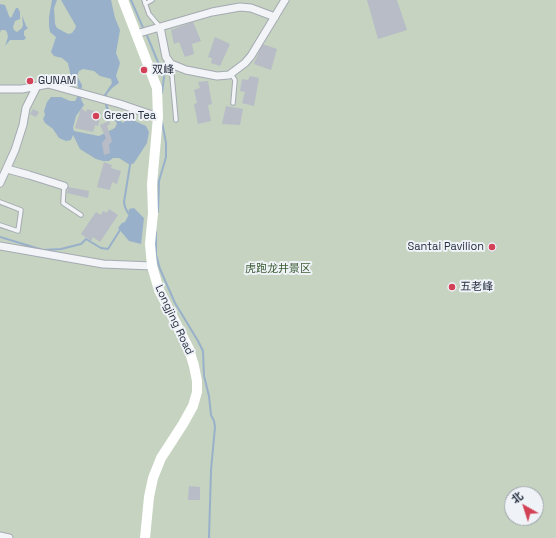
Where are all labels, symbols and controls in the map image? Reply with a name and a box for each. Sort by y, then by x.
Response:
place label: 双峰 [152,63,174,77]
marker: 双峰 [139,65,149,75]
place label: GUNAM [38,74,76,88]
marker: GUNAM [25,76,35,86]
place label: Green Tea [104,109,156,123]
marker: Green Tea [91,111,101,121]
place label: Santai Pavilion [407,240,484,254]
marker: Santai Pavilion [487,242,497,252]
park label: 虎跑龙井景区 [245,262,311,276]
place label: 五老峰 [460,280,493,294]
marker: 五老峰 [447,282,457,292]
street label: Longjing Road [152,283,196,357]
north arrow [504,486,544,526]
text: 北 [508,489,526,506]

